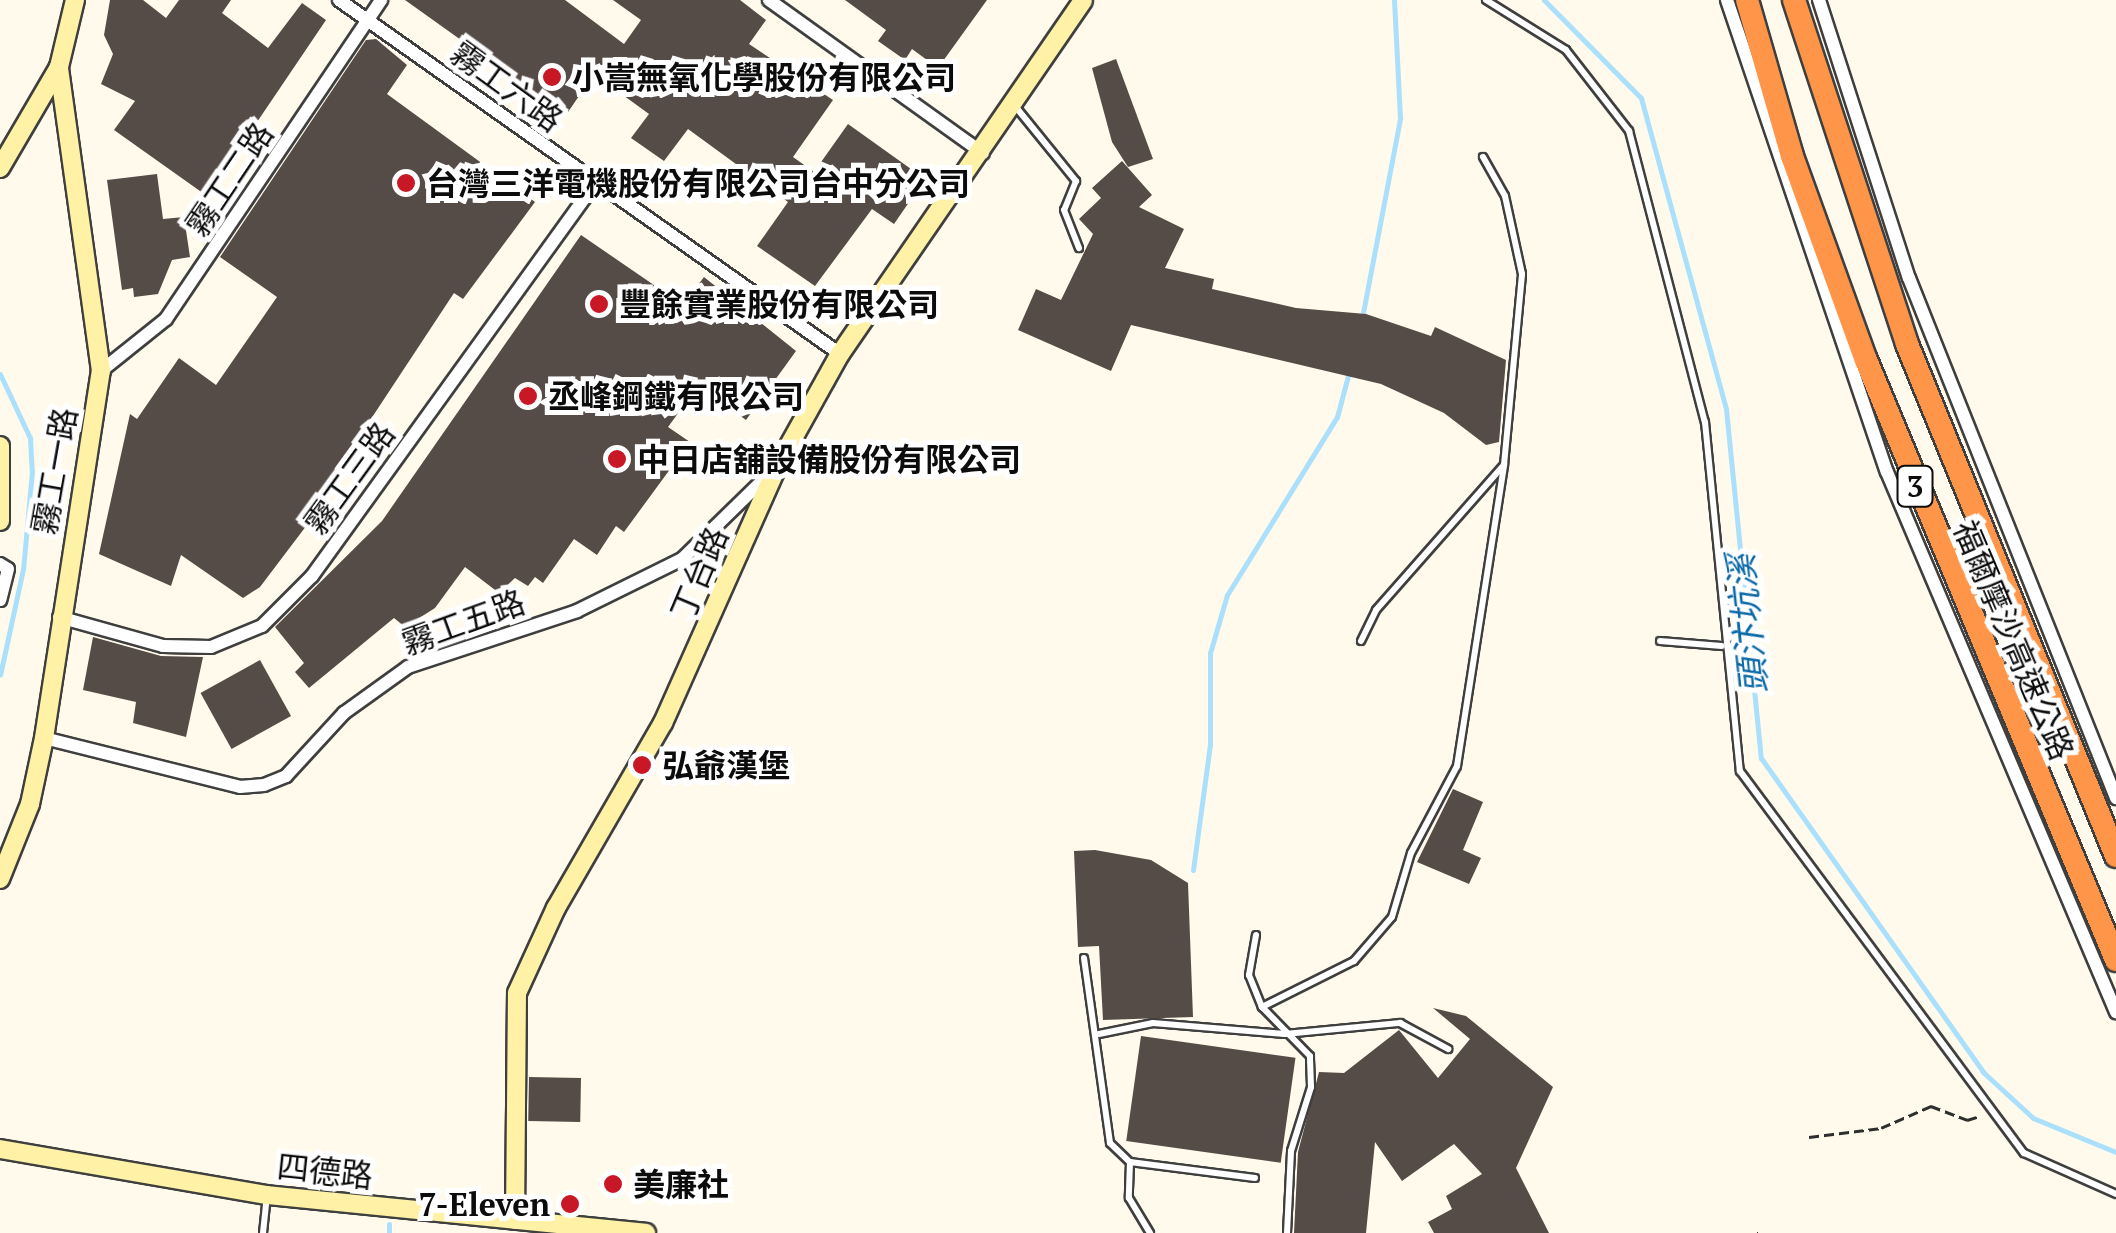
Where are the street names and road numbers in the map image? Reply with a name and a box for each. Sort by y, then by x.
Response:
street label: 霧工六路 [444,33,570,139]
street label: 霧工二路 [177,115,281,243]
street label: 霧工一路 [24,405,84,537]
street label: 霧工三路 [296,415,402,541]
road number: 3 [1895,461,1935,511]
street label: 福爾摩沙高速公路 [1946,515,2082,765]
street label: 丁台路 [663,521,735,625]
street label: 霧工五路 [396,582,530,662]
street label: 四德路 [275,1147,375,1195]

